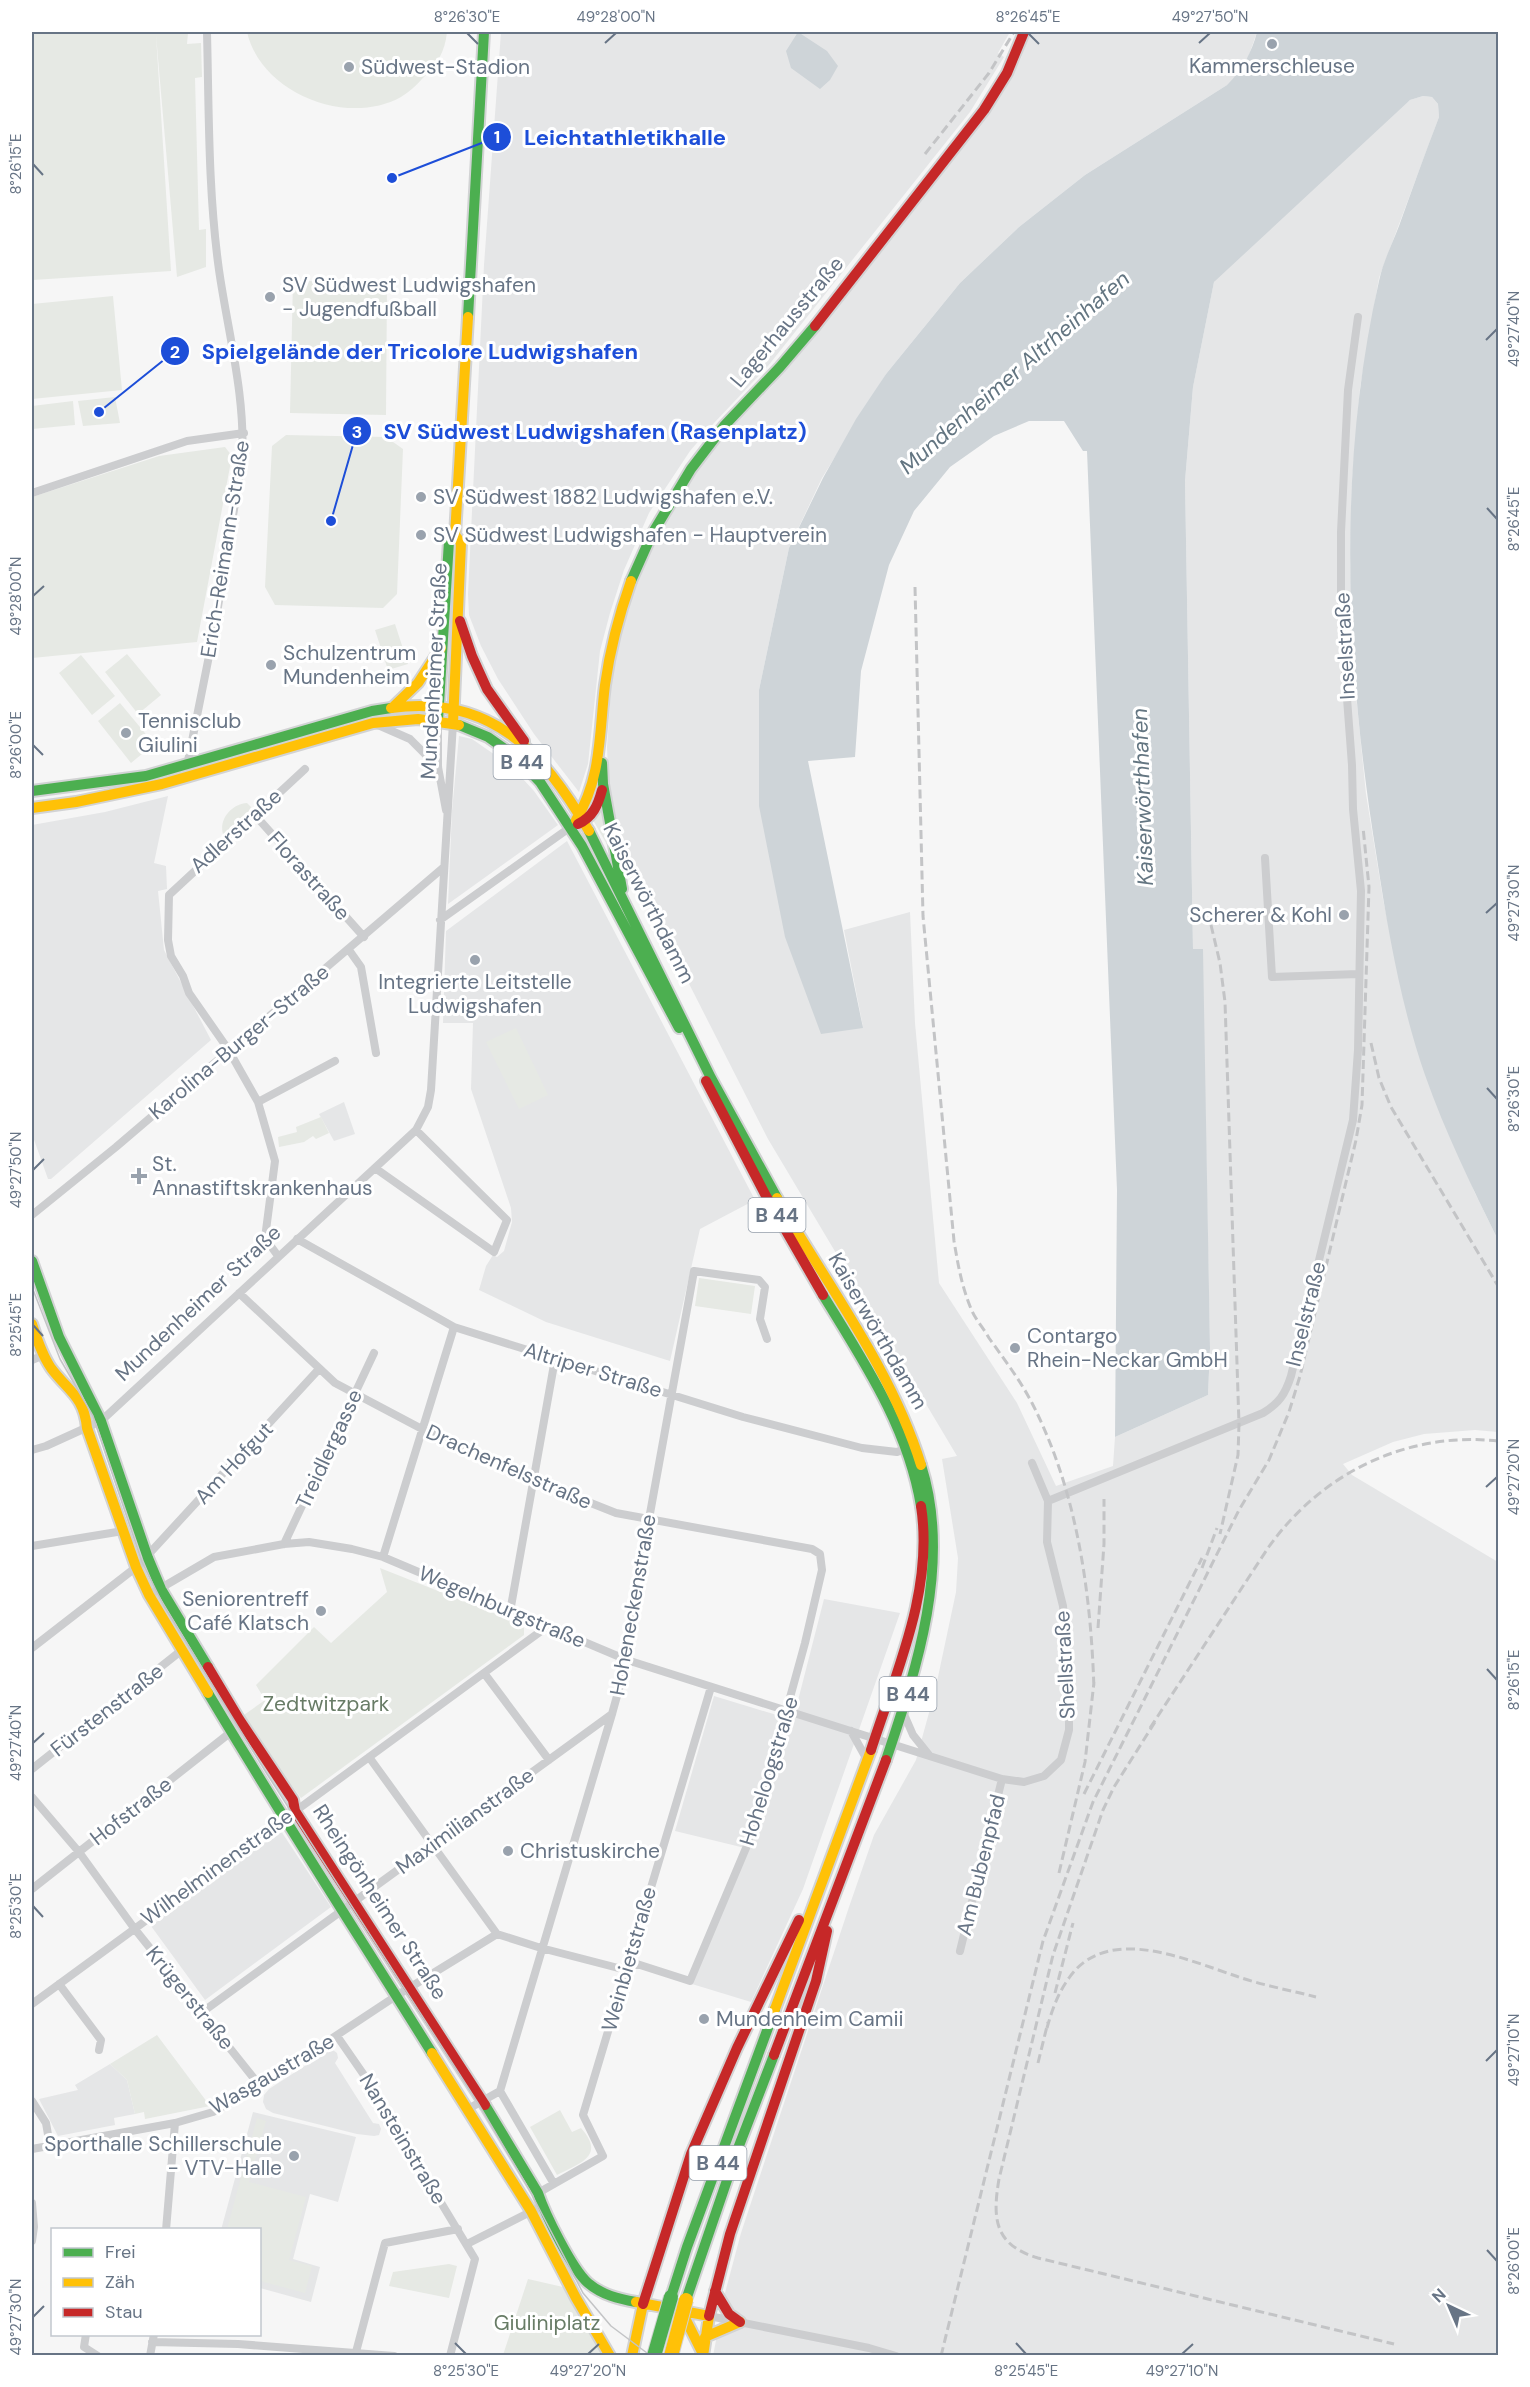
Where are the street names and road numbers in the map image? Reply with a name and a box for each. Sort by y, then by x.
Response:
street label: Lagerhausstraße [724,251,850,393]
street label: Erich-Reimann-Straße [194,438,256,660]
street label: Mundenheimer Straße [414,562,454,780]
street label: Inselstraße [1328,592,1362,700]
road number: B 44 [494,745,550,779]
street label: Adlerstraße [184,782,288,880]
street label: Kaiserwörthdamm [596,818,702,988]
street label: Florastraße [262,826,356,927]
street label: Karolina-Burger-Straße [143,958,335,1126]
road number: B 44 [748,1198,806,1232]
street label: Mundenheimer Straße [109,1219,287,1387]
street label: Kaiserwörthdamm [822,1247,934,1415]
street label: Inselstraße [1279,1259,1333,1369]
street label: Altriper Straße [520,1336,666,1404]
street label: Treidlergasse [289,1385,369,1513]
street label: Am Hofgut [189,1416,279,1510]
street label: Drachenfelsstraße [422,1418,596,1516]
street label: Hoheneckenstraße [603,1512,663,1698]
street label: Wegelnburgstraße [414,1559,590,1655]
street label: Shellstraße [1048,1610,1082,1720]
street label: Fürstenstraße [45,1657,169,1763]
road number: B 44 [880,1677,936,1711]
street label: Hoheloogstraße [733,1693,805,1849]
street label: Maximilianstraße [390,1761,540,1881]
street label: Hofstraße [84,1770,178,1852]
street label: Am Bubenpfad [950,1791,1012,1939]
street label: Rheingönheimer Straße [306,1799,454,2005]
street label: Wilhelminenstraße [135,1802,299,1932]
street label: Weinbietstraße [595,1883,663,2035]
street label: Krügerstraße [139,1940,241,2056]
street label: Wasgaustraße [205,2027,339,2121]
street label: Nansteinstraße [353,2068,453,2210]
road number: B 44 [690,2146,746,2180]

